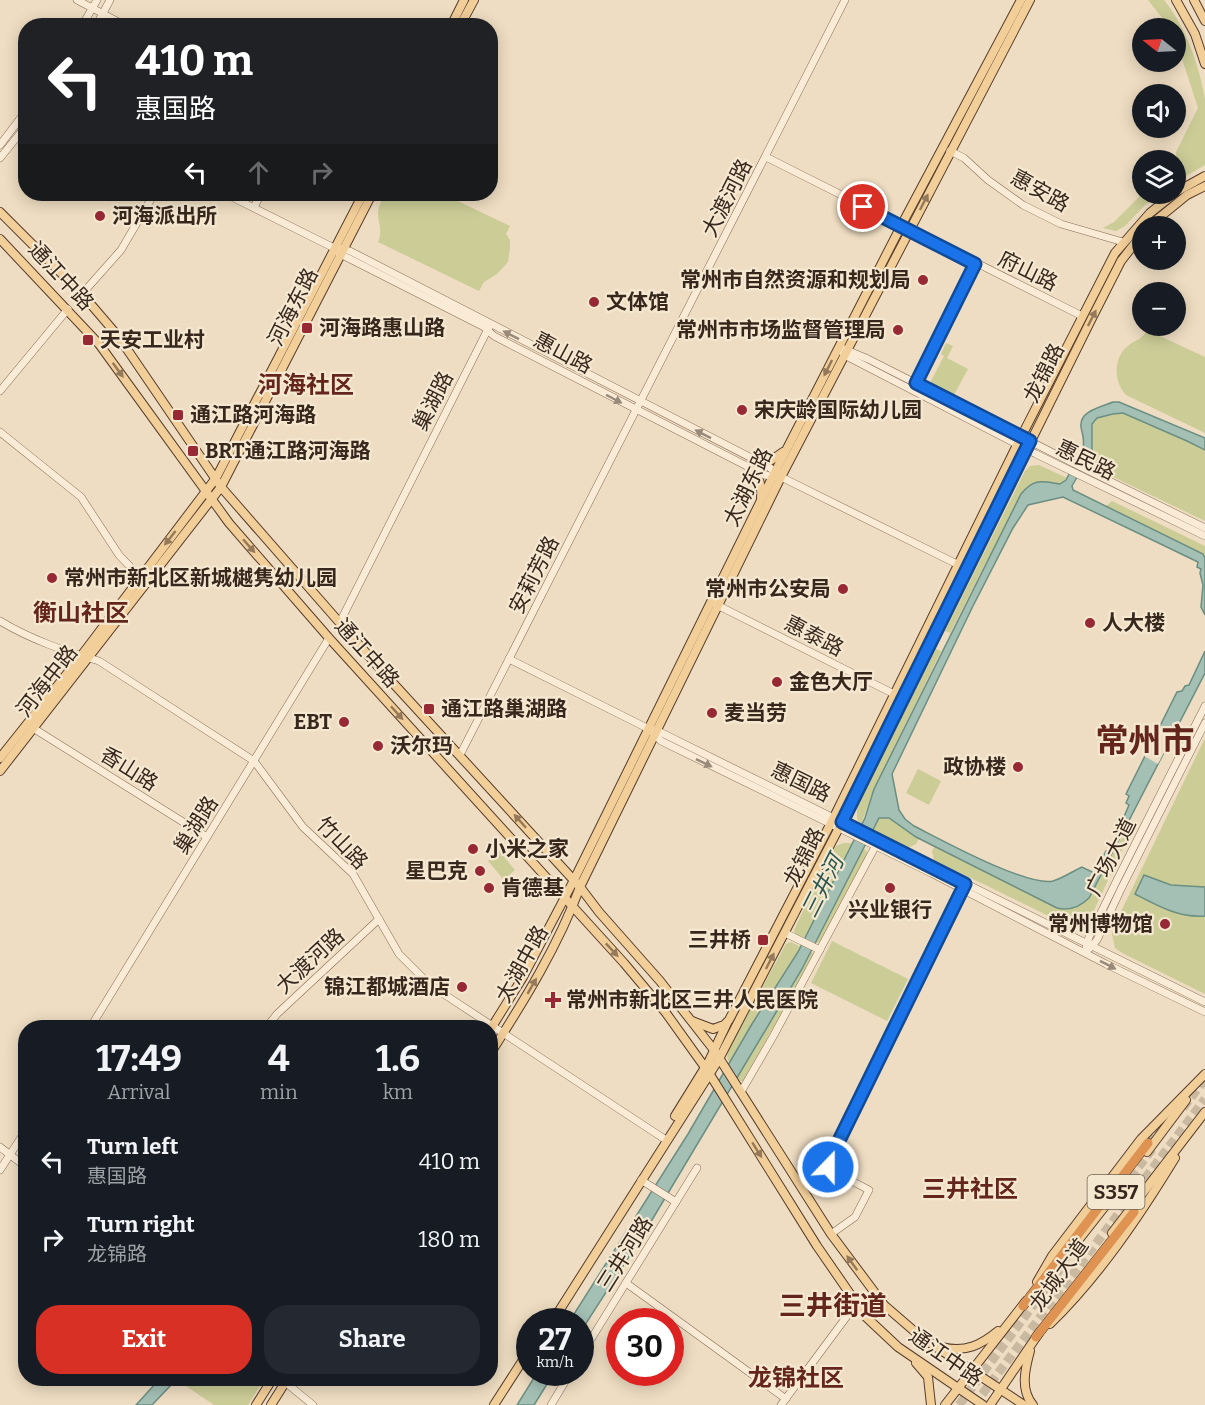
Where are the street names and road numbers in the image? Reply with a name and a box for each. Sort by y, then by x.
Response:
street label: 大渡河路 [696,155,758,241]
street label: 惠安路 [1006,164,1074,218]
street label: 通江中路 [23,236,99,316]
street label: 府山路 [994,246,1062,296]
street label: 河海东路 [262,264,324,350]
street label: 惠山路 [529,327,597,379]
street label: 龙锦路 [1018,339,1070,407]
street label: 巢湖路 [407,367,459,435]
street label: 惠民路 [1052,435,1120,485]
street label: 太湖东路 [718,444,778,530]
street label: 安莉芳路 [503,532,565,618]
street label: 惠泰路 [780,610,848,662]
street label: 通江中路 [329,613,405,693]
street label: 河海中路 [11,640,83,722]
street label: 香山路 [95,741,163,797]
street label: 惠国路 [767,757,835,807]
street label: 巢湖路 [168,791,224,859]
street label: 竹山路 [311,811,373,875]
street label: 广场大道 [1080,814,1142,900]
street label: 龙锦路 [778,823,830,891]
street label: 太湖中路 [490,921,554,1007]
street label: 大渡河路 [270,923,350,999]
road number: S357 [1088,1175,1144,1209]
street label: 三井河路 [592,1211,658,1297]
street label: 龙城大道 [1024,1233,1094,1317]
street label: 通江中路 [904,1322,988,1392]

